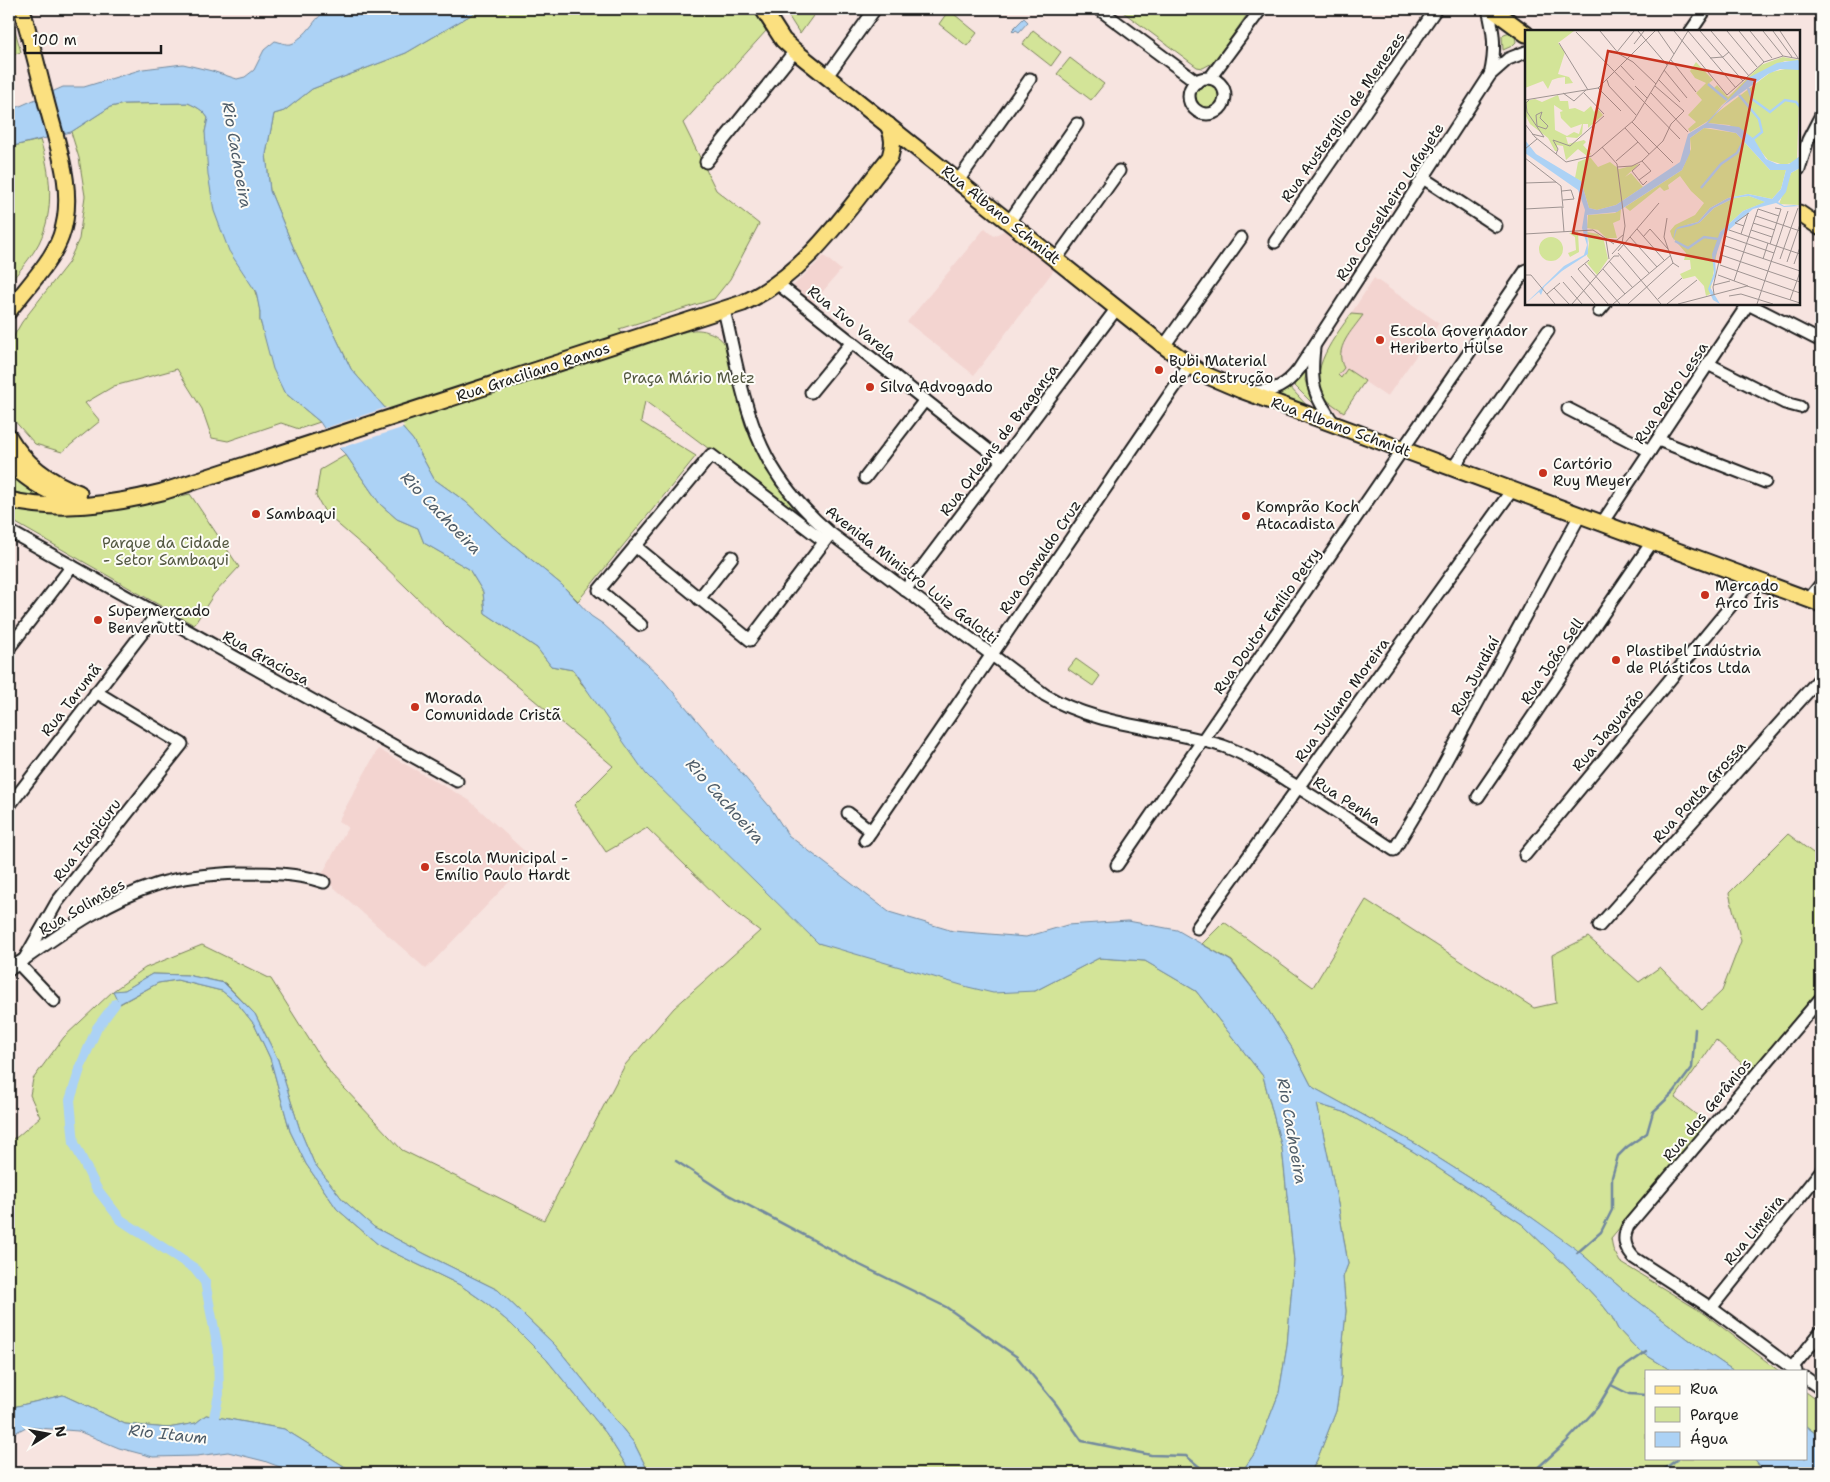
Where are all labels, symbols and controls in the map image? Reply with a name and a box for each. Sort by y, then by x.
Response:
scale bar [25,22,161,54]
street label: Rua Austergílio de Menezes [1276,28,1410,206]
text: 100 m [32,30,77,50]
inset map [1525,30,1800,305]
water label: Rio Cachoeira [217,100,257,210]
street label: Rua Conselheiro Lafayete [1331,119,1449,285]
street label: Rua Albano Schmidt [937,161,1065,269]
street label: Rua Ivo Varela [803,281,901,365]
place label: Escola Governador Heriberto Hülse [1390,321,1528,358]
marker: Escola Governador Heriberto Hülse [1374,334,1386,346]
street label: Rua Graciliano Ramos [454,338,612,406]
street label: Rua Pedro Lessa [1629,338,1713,448]
place label: Bubi Material de Construção [1169,351,1273,388]
street label: Rua Orleans de Bragança [935,359,1063,520]
marker: Bubi Material de Construção [1153,364,1165,376]
park label: Praça Mário Metz [623,368,755,388]
place label: Silva Advogado [880,377,993,397]
marker: Silva Advogado [864,381,876,393]
street label: Rua Albano Schmidt [1268,392,1414,462]
place label: Cartório Ruy Meyer [1553,454,1632,491]
water label: Rio Cachoeira [396,467,486,559]
marker: Cartório Ruy Meyer [1537,467,1549,479]
street label: Rua Oswaldo Cruz [994,496,1086,618]
place label: Komprão Koch Atacadista [1256,497,1360,534]
street label: Avenida Ministro Luiz Galotti [821,501,1003,649]
place label: Sambaqui [266,504,336,524]
marker: Sambaqui [250,508,262,520]
marker: Komprão Koch Atacadista [1240,510,1252,522]
park label: Parque da Cidade - Setor Sambaqui [102,533,230,570]
street label: Rua Doutor Emílio Petry [1209,544,1325,698]
place label: Mercado Arco Íris [1715,576,1779,613]
marker: Mercado Arco Íris [1699,589,1711,601]
place label: Supermercado Benvenutti [108,601,210,638]
marker: Supermercado Benvenutti [92,614,104,626]
street label: Rua João Sell [1516,614,1588,708]
street label: Rua Graciosa [219,626,314,690]
street label: Rua Jundiaí [1446,632,1504,719]
street label: Rua Juliano Moreira [1290,633,1394,766]
place label: Plastibel Indústria de Plásticos Ltda [1626,641,1762,678]
marker: Plastibel Indústria de Plásticos Ltda [1610,654,1622,666]
street label: Rua Tarumã [36,659,106,740]
street label: Rua Jaguarão [1568,684,1648,776]
place label: Morada Comunidade Cristã [425,688,562,725]
marker: Morada Comunidade Cristã [409,701,421,713]
street label: Rua Ponta Grossa [1648,736,1750,847]
water label: Rio Cachoeira [681,754,769,848]
street label: Rua Penha [1309,772,1385,831]
street label: Rua Itapicuru [48,795,126,885]
place label: Escola Municipal - Emílio Paulo Hardt [435,848,570,885]
marker: Escola Municipal - Emílio Paulo Hardt [419,861,431,873]
street label: Rua Solimões [35,874,129,940]
street label: Rua dos Gerânios [1658,1055,1756,1165]
water label: Rio Cachoeira [1272,1076,1312,1186]
street label: Rua Limeira [1719,1190,1789,1269]
legend [1645,1370,1808,1460]
text: Rua [1690,1379,1719,1399]
text: Parque [1690,1405,1739,1425]
north arrow [22,1410,72,1460]
water label: Rio Itaum [127,1419,209,1449]
text: N [51,1424,71,1439]
text: Água [1690,1428,1729,1449]

